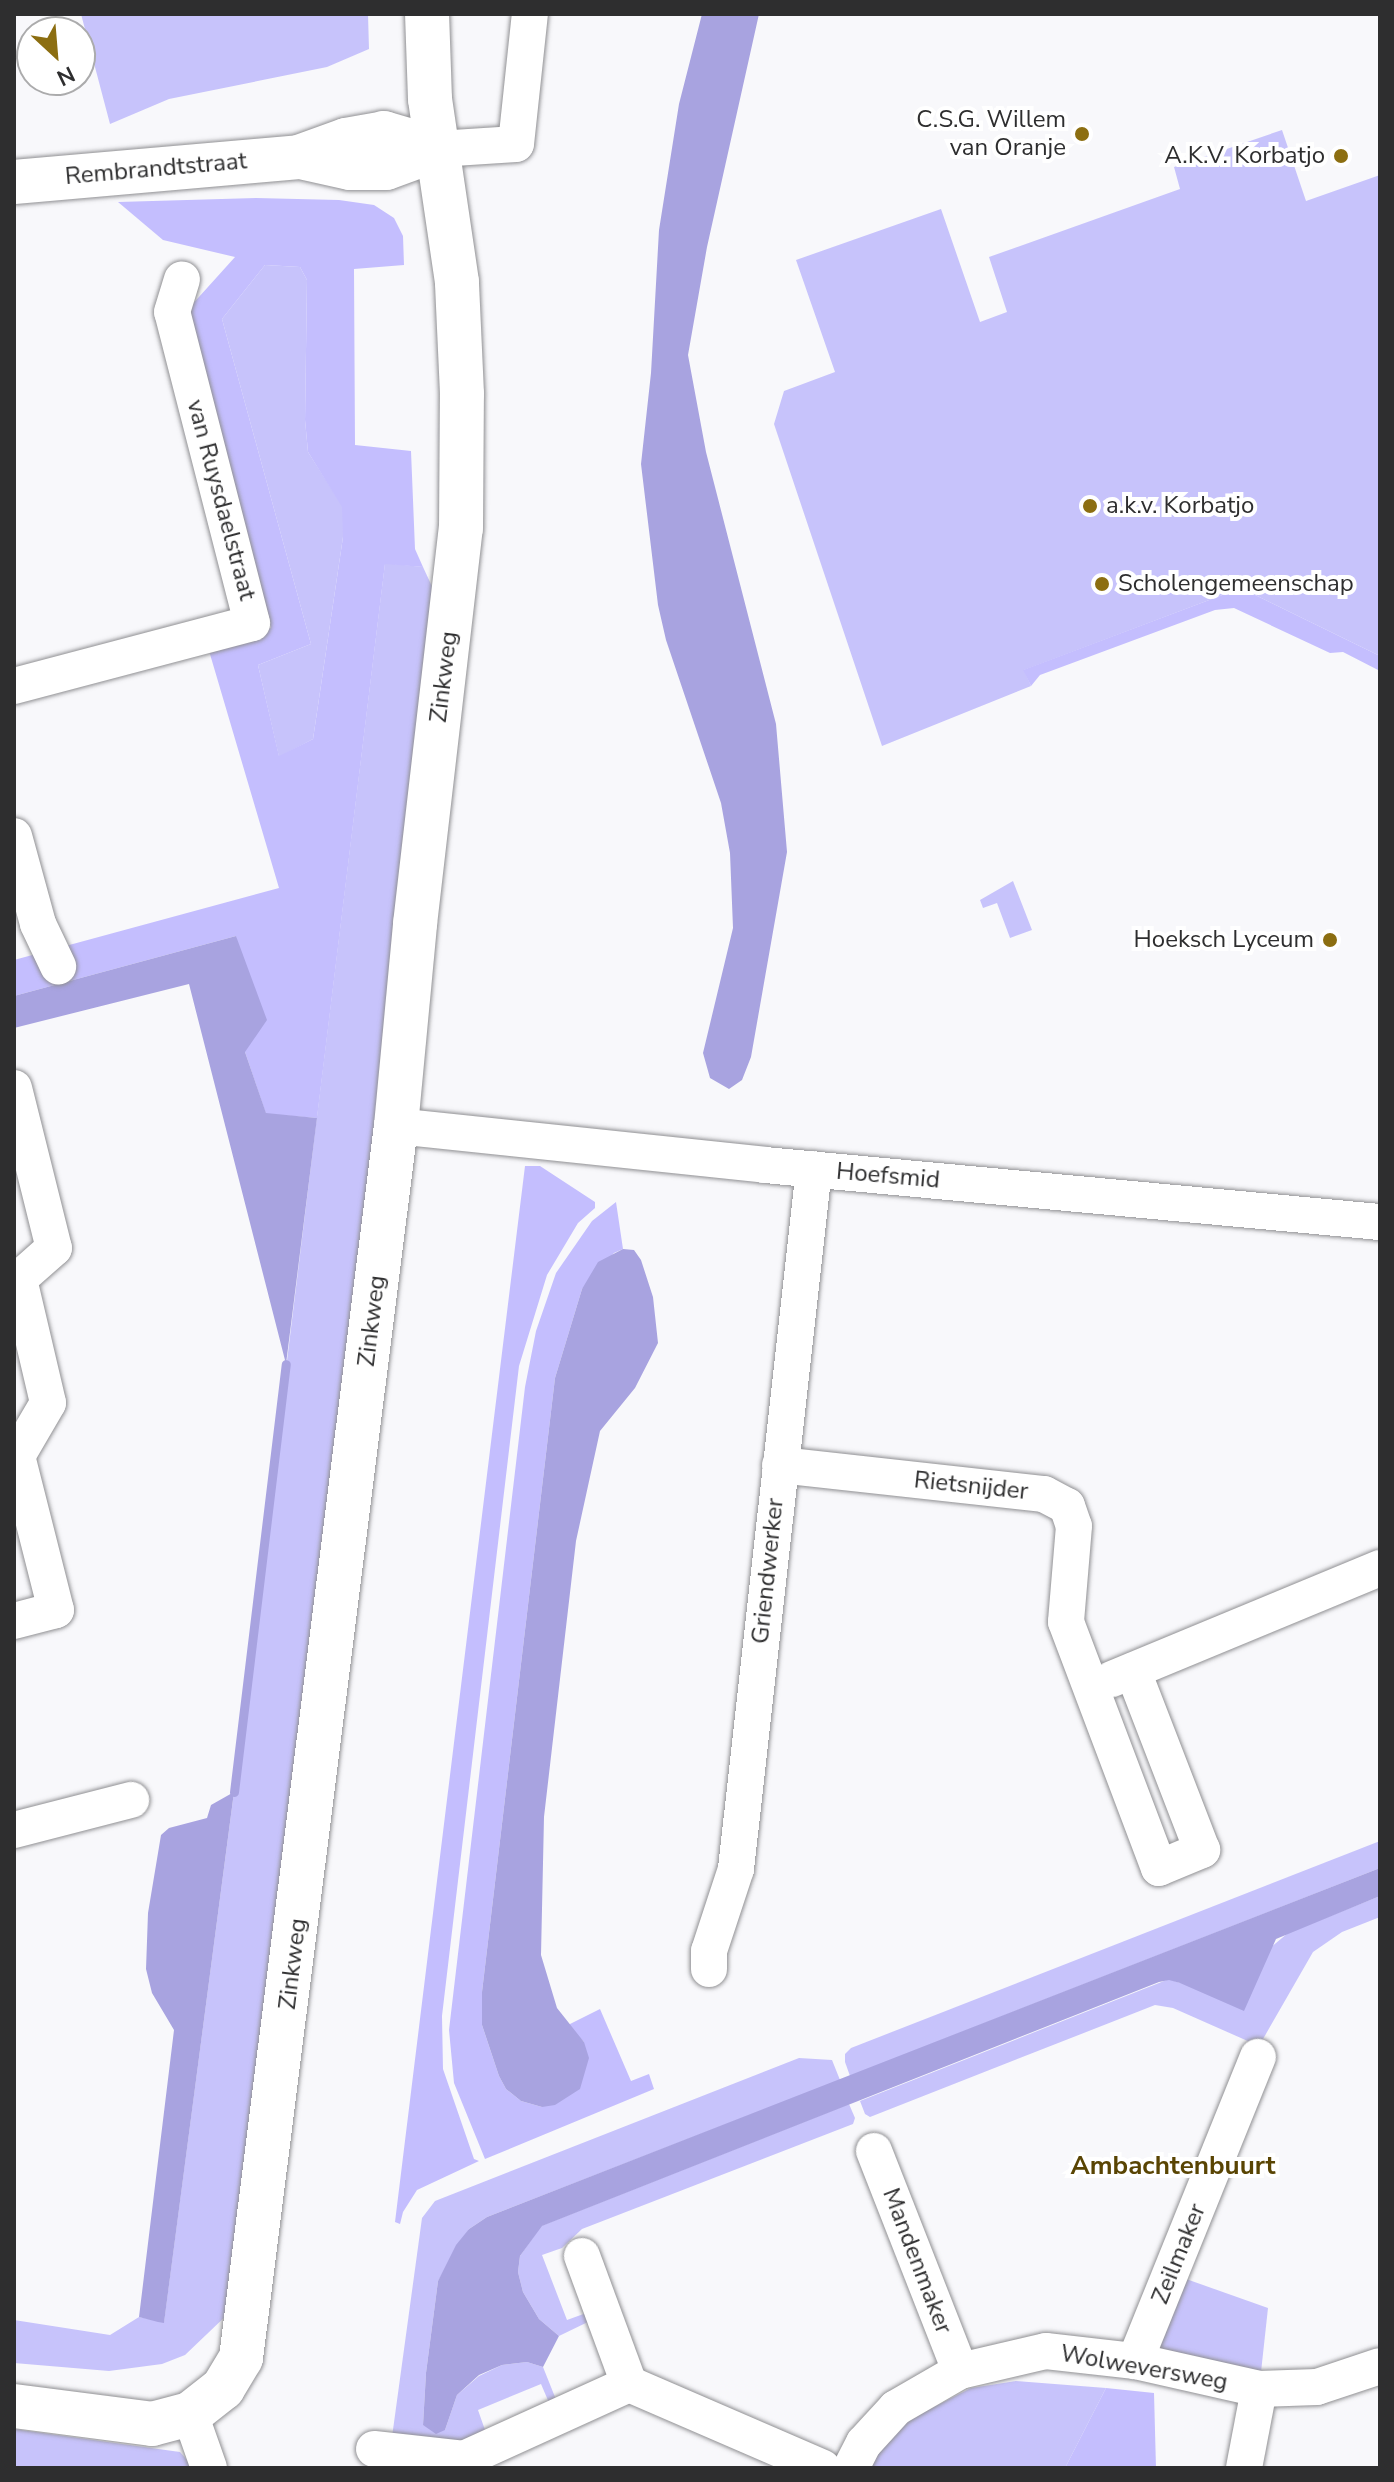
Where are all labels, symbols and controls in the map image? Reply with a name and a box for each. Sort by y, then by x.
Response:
north arrow [16,16,96,96]
text: N [52,59,80,93]
place label: C.S.G. Willem van Oranje [916,106,1066,162]
marker: C.S.G. Willem van Oranje [1073,125,1091,143]
place label: A.K.V. Korbatjo [1164,142,1325,170]
street label: Rembrandtstraat [64,147,248,191]
marker: A.K.V. Korbatjo [1332,147,1350,165]
street label: van Ruysdaelstraat [180,397,262,603]
place label: a.k.v. Korbatjo [1106,492,1254,520]
marker: a.k.v. Korbatjo [1081,497,1099,515]
place label: Scholengemeenschap [1118,570,1354,598]
marker: Scholengemeenschap [1093,575,1111,593]
street label: Zinkweg [424,630,464,724]
place label: Hoeksch Lyceum [1134,926,1314,954]
marker: Hoeksch Lyceum [1321,931,1339,949]
street label: Hoefsmid [835,1157,941,1195]
street label: Zinkweg [352,1274,392,1368]
street label: Rietsnijder [913,1466,1029,1506]
street label: Griendwerker [746,1497,790,1645]
street label: Zinkweg [273,1917,313,2011]
district label: Ambachtenbuurt [1070,2150,1276,2182]
street label: Mandenmaker [876,2184,958,2338]
street label: Zeilmaker [1146,2200,1212,2308]
street label: Wolweversweg [1058,2339,1230,2397]

